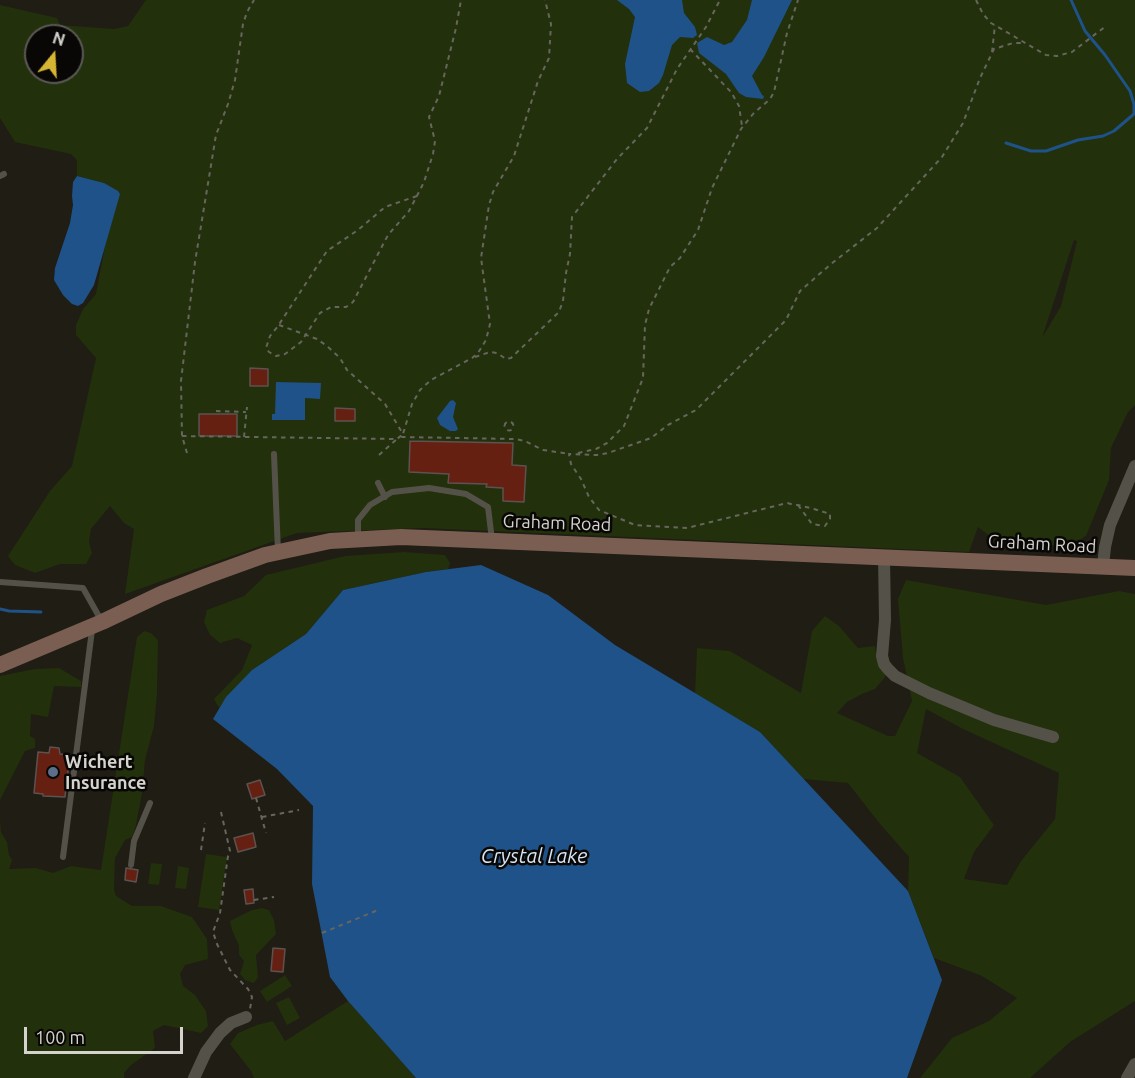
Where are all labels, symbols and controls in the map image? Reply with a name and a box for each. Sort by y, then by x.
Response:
north arrow [24,24,84,84]
text: N [50,28,67,49]
street label: Graham Road [502,510,612,536]
street label: Graham Road [987,530,1097,558]
place label: Wichert Insurance [65,751,146,794]
marker: Wichert Insurance [46,765,60,779]
water label: Crystal Lake [481,844,587,868]
scale bar [27,1015,186,1053]
text: 100 m [35,1027,85,1047]

